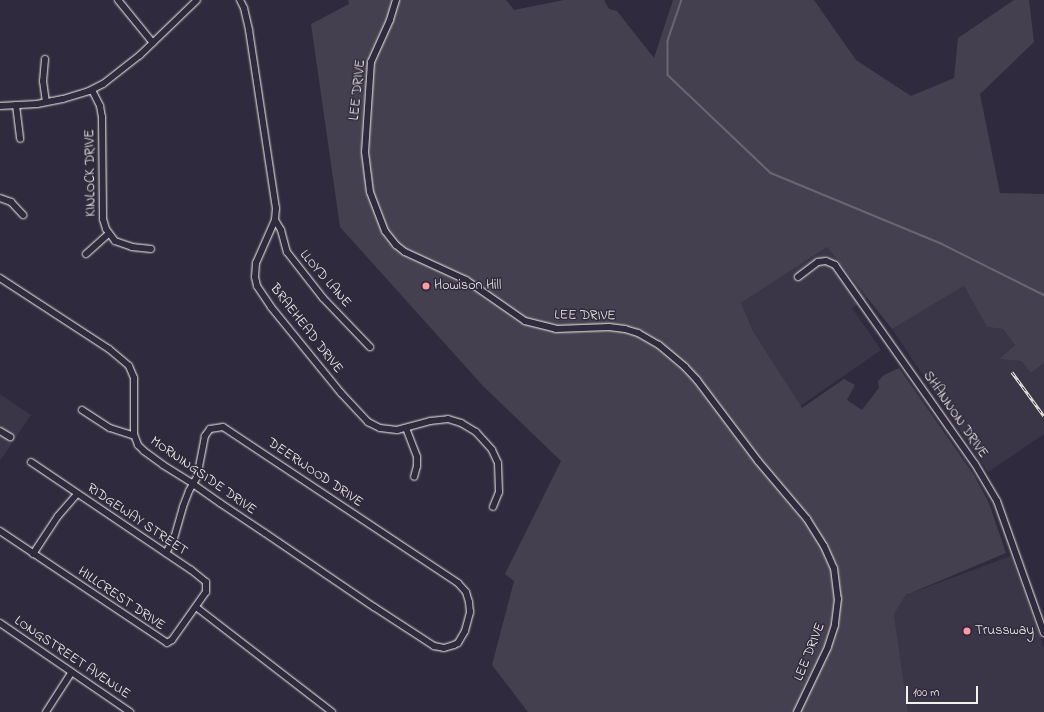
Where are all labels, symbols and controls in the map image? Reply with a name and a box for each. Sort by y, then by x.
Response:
street label: LEE DRIVE [346,59,370,121]
street label: KINLOCK DRIVE [82,129,100,217]
street label: LLOYD LANE [296,247,354,311]
place label: Howison Hill [434,278,501,294]
street label: BRAEHEAD DRIVE [266,281,346,377]
marker: Howison Hill [421,281,431,291]
street label: LEE DRIVE [554,307,616,325]
street label: SHANNON DRIVE [919,368,991,462]
street label: MORNINGSIDE DRIVE [147,433,259,519]
street label: DEERWOOD DRIVE [264,435,366,511]
street label: RIDGEWAY STREET [84,480,190,560]
street label: HILLCREST DRIVE [74,564,168,634]
street label: LONGSTREET AVENUE [11,613,133,703]
street label: LEE DRIVE [791,620,829,684]
place label: Trussway [975,623,1034,639]
marker: Trussway [962,626,972,636]
scale bar [908,678,980,704]
text: 100 m [913,684,940,702]

